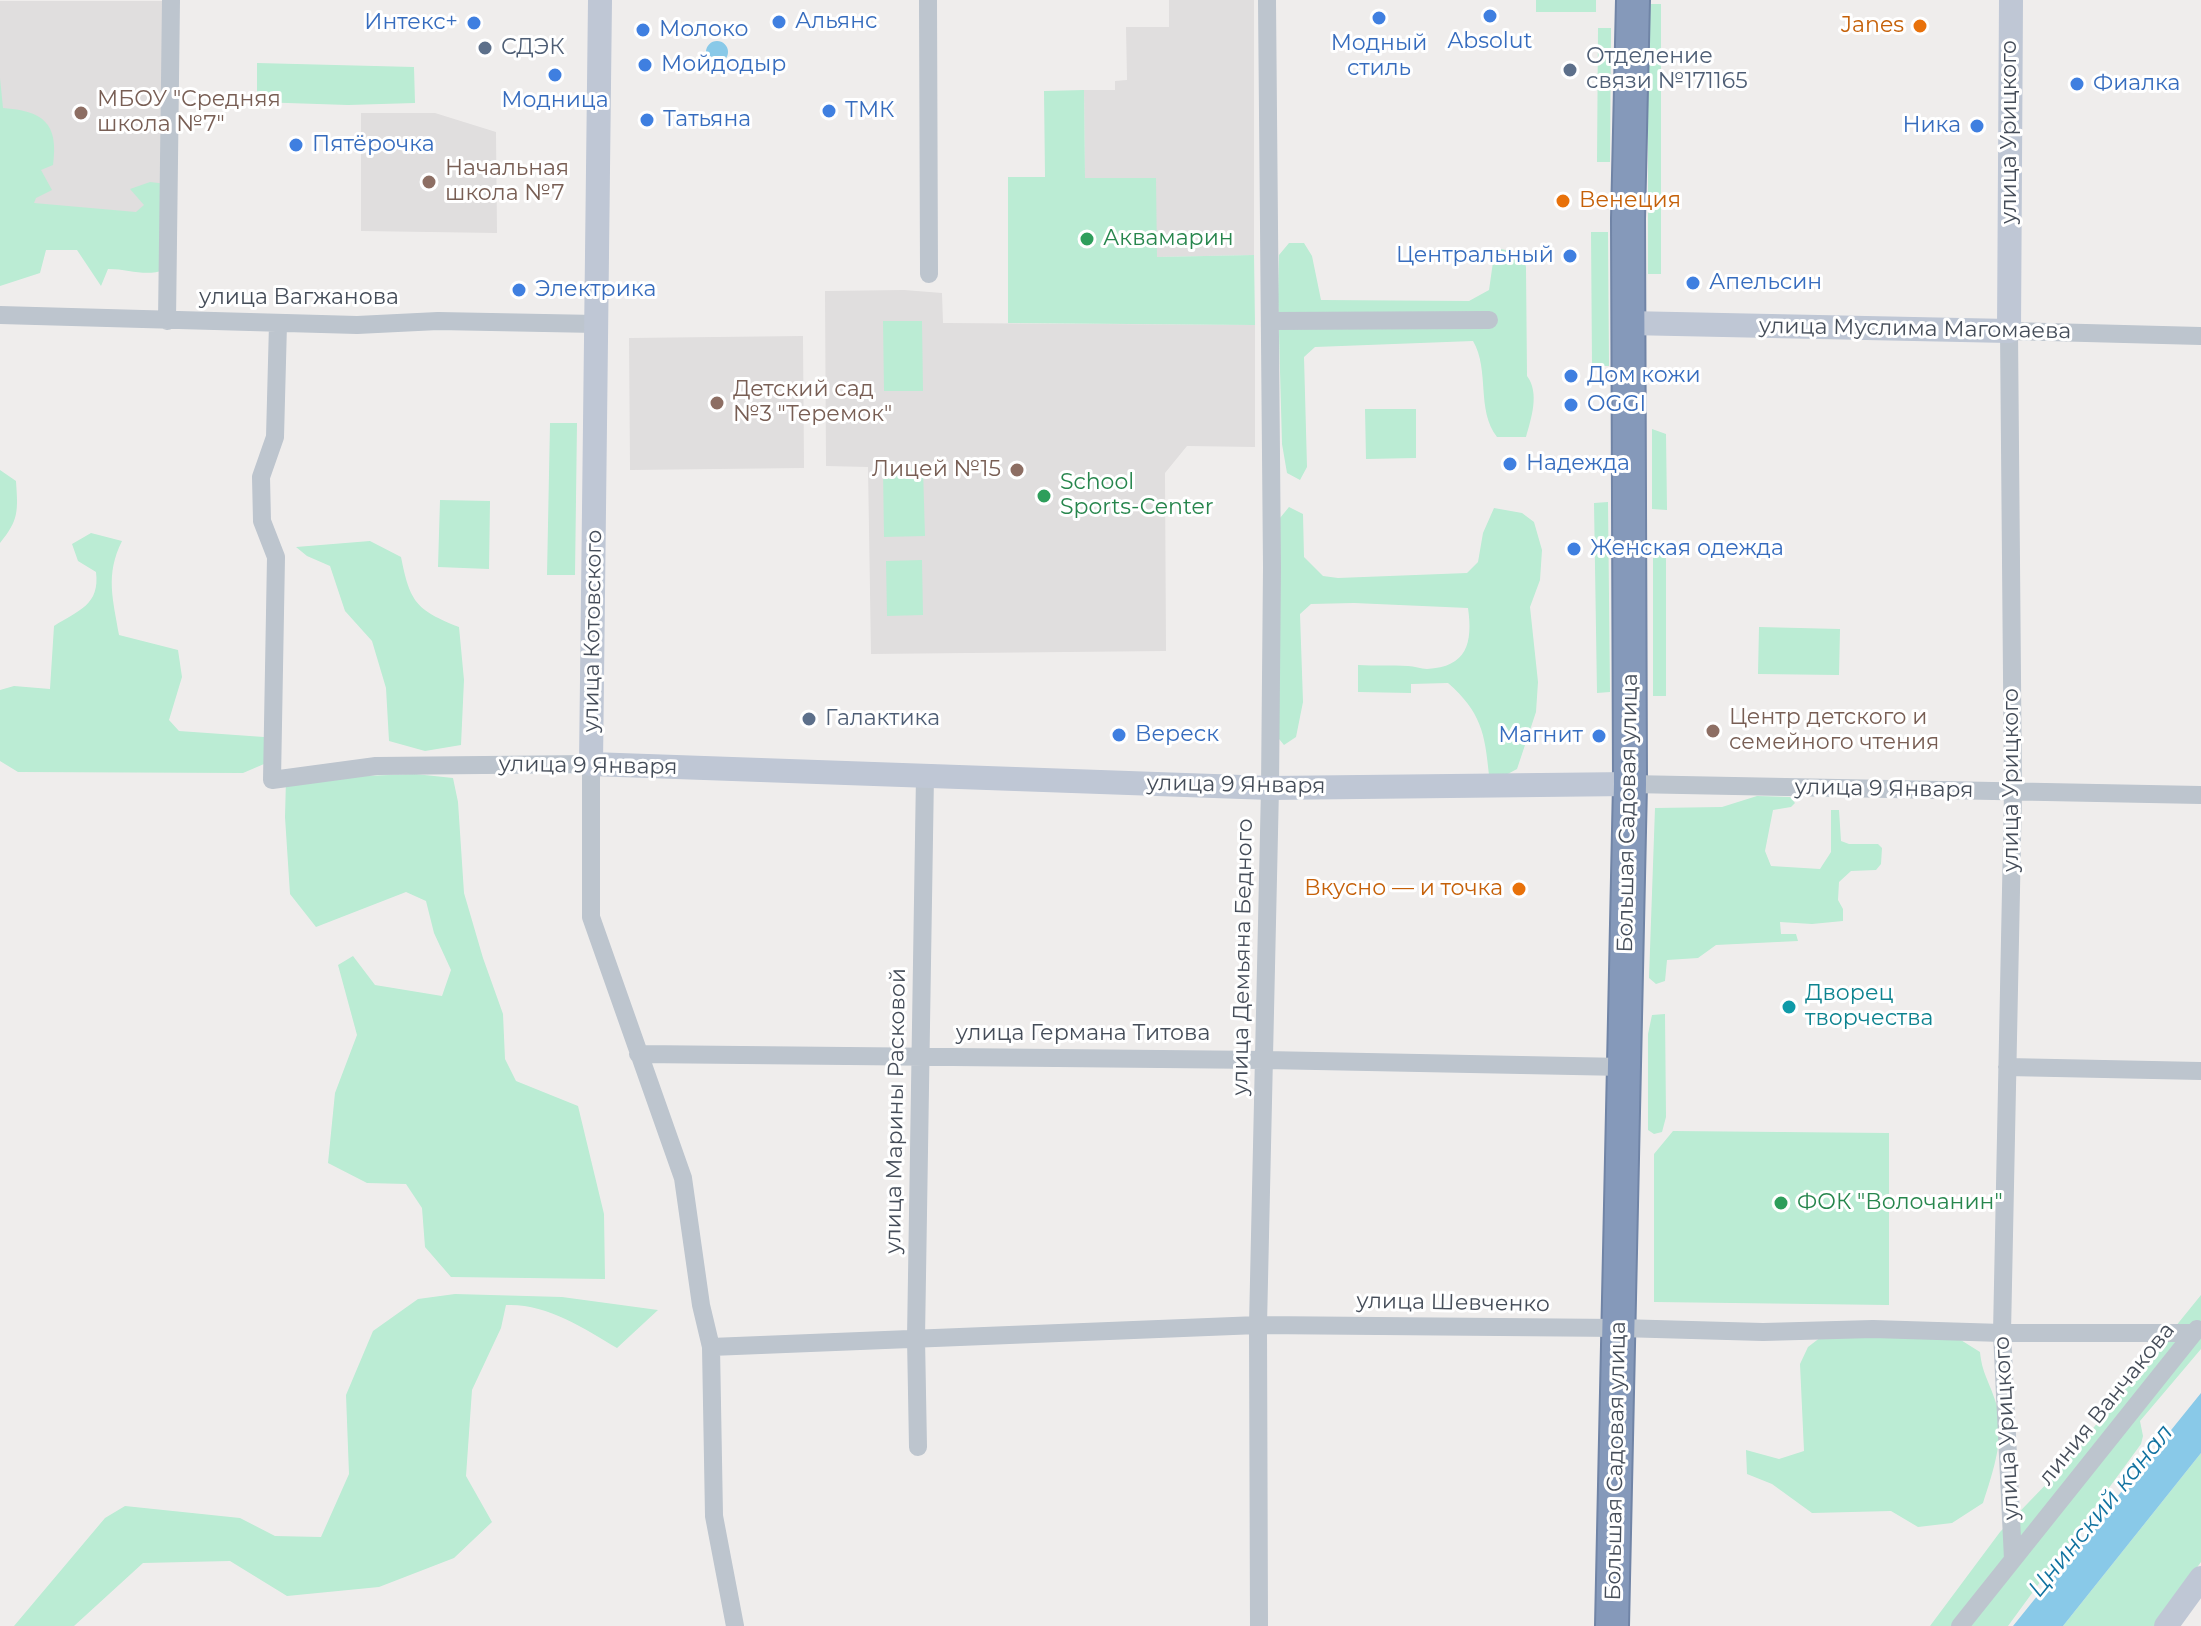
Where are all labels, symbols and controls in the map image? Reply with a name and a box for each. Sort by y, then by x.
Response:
marker: Absolut [1481,7,1499,25]
place label: Альянс [795,9,877,35]
marker: Модный стиль [1370,9,1388,27]
place label: Интекс+ [364,10,458,36]
marker: Альянс [770,13,788,31]
place label: Janes [1841,13,1904,39]
marker: Интекс+ [465,14,483,32]
place label: Молоко [659,17,748,43]
marker: Janes [1911,17,1929,35]
marker: Молоко [634,21,652,39]
place label: Absolut [1448,29,1532,55]
place label: Модный стиль [1331,31,1427,82]
place label: СДЭК [501,35,565,61]
marker: СДЭК [476,39,494,57]
street label: улица Урицкого [1997,40,2023,224]
place label: Отделение связи №171165 [1586,44,1748,96]
place label: Мойдодыр [661,52,786,78]
marker: Мойдодыр [636,56,654,74]
marker: Отделение связи №171165 [1561,61,1579,79]
marker: Модница [546,66,564,84]
place label: Фиалка [2093,71,2180,97]
marker: Фиалка [2068,75,2086,93]
place label: МБОУ "Средняя школа №7" [97,87,281,138]
place label: Модница [501,88,609,114]
place label: ТМК [845,98,895,124]
marker: ТМК [820,102,838,120]
marker: МБОУ "Средняя школа №7" [72,104,90,122]
place label: Татьяна [663,107,751,133]
marker: Татьяна [638,111,656,129]
place label: Ника [1902,113,1961,139]
marker: Ника [1968,117,1986,135]
place label: Пятёрочка [312,132,435,158]
marker: Пятёрочка [287,136,305,154]
place label: Начальная школа №7 [445,156,569,208]
marker: Начальная школа №7 [420,173,438,191]
place label: Венеция [1579,188,1681,214]
marker: Венеция [1554,192,1572,210]
place label: Аквамарин [1103,226,1234,252]
marker: Аквамарин [1078,230,1096,248]
place label: Центральный [1396,243,1554,269]
marker: Центральный [1561,247,1579,265]
place label: Апельсин [1709,270,1822,296]
marker: Апельсин [1684,274,1702,292]
place label: Электрика [535,277,656,303]
marker: Электрика [510,281,528,299]
street label: улица Вагжанова [199,285,399,311]
street label: улица Муслима Магомаева [1759,313,2071,345]
place label: Дом кожи [1587,363,1701,389]
marker: Дом кожи [1562,367,1580,385]
place label: Детский сад №3 "Теремок" [733,377,892,428]
place label: OGGI [1587,392,1646,418]
marker: Детский сад №3 "Теремок" [708,394,726,412]
marker: OGGI [1562,396,1580,414]
place label: Надежда [1526,451,1630,477]
marker: Надежда [1501,455,1519,473]
place label: Лицей №15 [872,457,1001,483]
marker: Лицей №15 [1008,461,1026,479]
place label: School Sports-Center [1060,470,1214,522]
marker: School Sports-Center [1035,487,1053,505]
street label: улица Котовского [578,529,608,733]
place label: Женская одежда [1590,536,1784,562]
marker: Женская одежда [1565,540,1583,558]
street label: Большая Садовая улица [1612,673,1644,953]
street label: улица Урицкого [1999,688,2025,872]
place label: Центр детского и семейного чтения [1729,705,1939,756]
place label: Галактика [825,706,940,732]
marker: Галактика [800,710,818,728]
place label: Вереск [1135,722,1219,748]
marker: Центр детского и семейного чтения [1704,722,1722,740]
place label: Магнит [1498,723,1583,749]
marker: Вереск [1110,726,1128,744]
marker: Магнит [1590,727,1608,745]
street label: улица 9 Января [498,751,678,781]
street label: улица 9 Января [1146,770,1326,800]
street label: улица 9 Января [1794,774,1974,804]
street label: улица Демьяна Бедного [1227,818,1259,1096]
place label: Вкусно — и точка [1304,876,1503,902]
marker: Вкусно — и точка [1510,880,1528,898]
street label: улица Марины Расковой [880,968,912,1254]
place label: Дворец творчества [1805,981,1933,1032]
marker: Дворец творчества [1780,998,1798,1016]
street label: улица Германа Титова [956,1021,1210,1047]
place label: ФОК "Волочанин" [1797,1190,2003,1216]
marker: ФОК "Волочанин" [1772,1194,1790,1212]
street label: улица Шевченко [1356,1288,1550,1318]
street label: линия Ванчакова [2034,1318,2180,1490]
street label: Большая Садовая улица [1600,1321,1632,1601]
street label: улица Урицкого [1989,1335,2025,1521]
water label: Цнинский канал [2023,1419,2179,1603]

